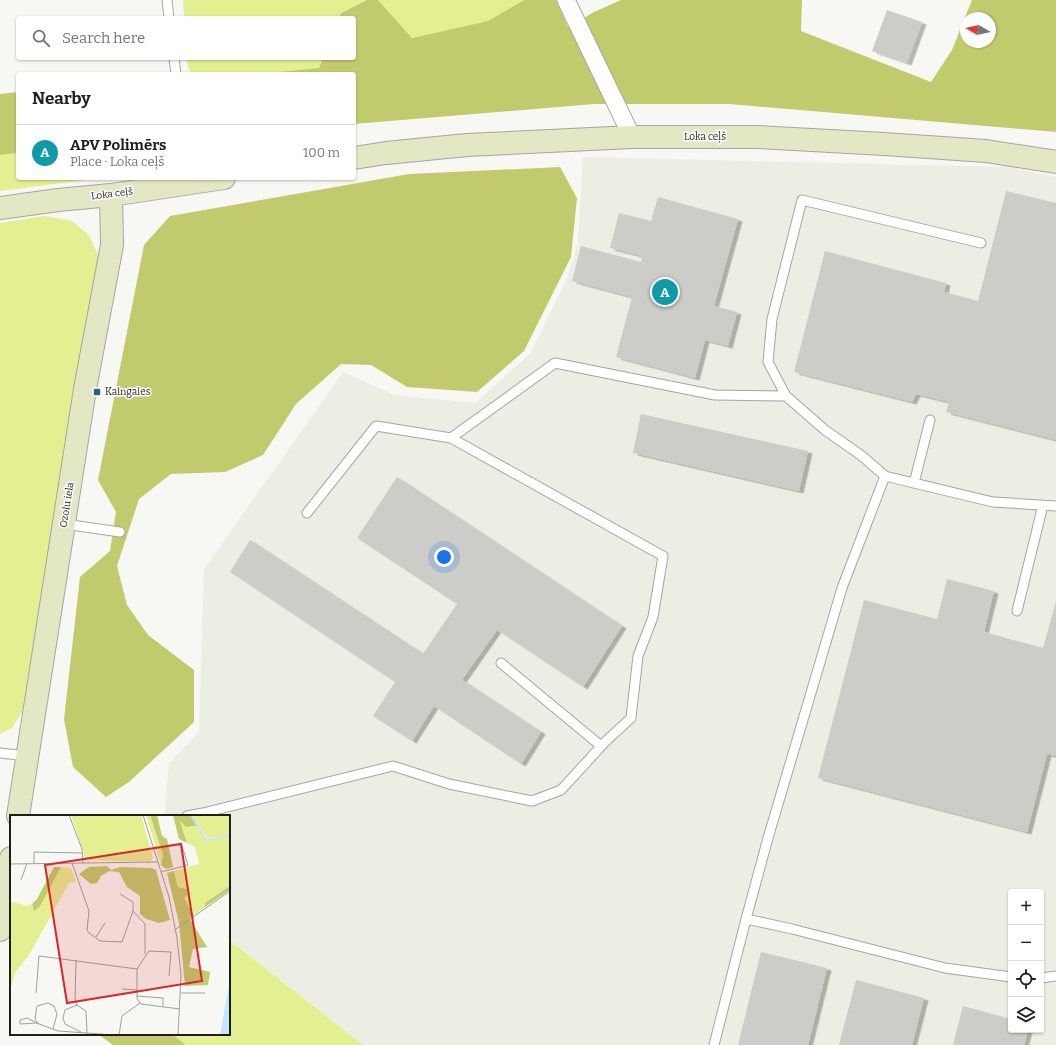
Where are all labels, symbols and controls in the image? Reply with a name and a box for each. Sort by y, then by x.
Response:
north arrow [960,12,996,48]
search box [16,16,356,60]
icon: search [30,27,52,49]
text: Search here [62,29,145,47]
text: Nearby [32,88,91,109]
street label: Loka ceļš [684,131,726,144]
text: APV Polimērs [70,136,166,154]
text: A [40,145,50,160]
text: 100 m [303,145,340,160]
text: Place · Loka ceļš [70,154,165,169]
street label: Loka ceļš [90,185,134,204]
pin: A [652,277,678,307]
place label: Kalngales [105,386,151,398]
marker: Kalngales [92,387,102,397]
street label: Ozolu iela [57,481,77,529]
your location [434,547,454,567]
inset map [10,815,230,1035]
map controls [1008,889,1044,1033]
button: + [1008,889,1044,925]
button: − [1008,925,1044,961]
button: locate [1008,961,1044,997]
button: layers [1008,997,1044,1033]

